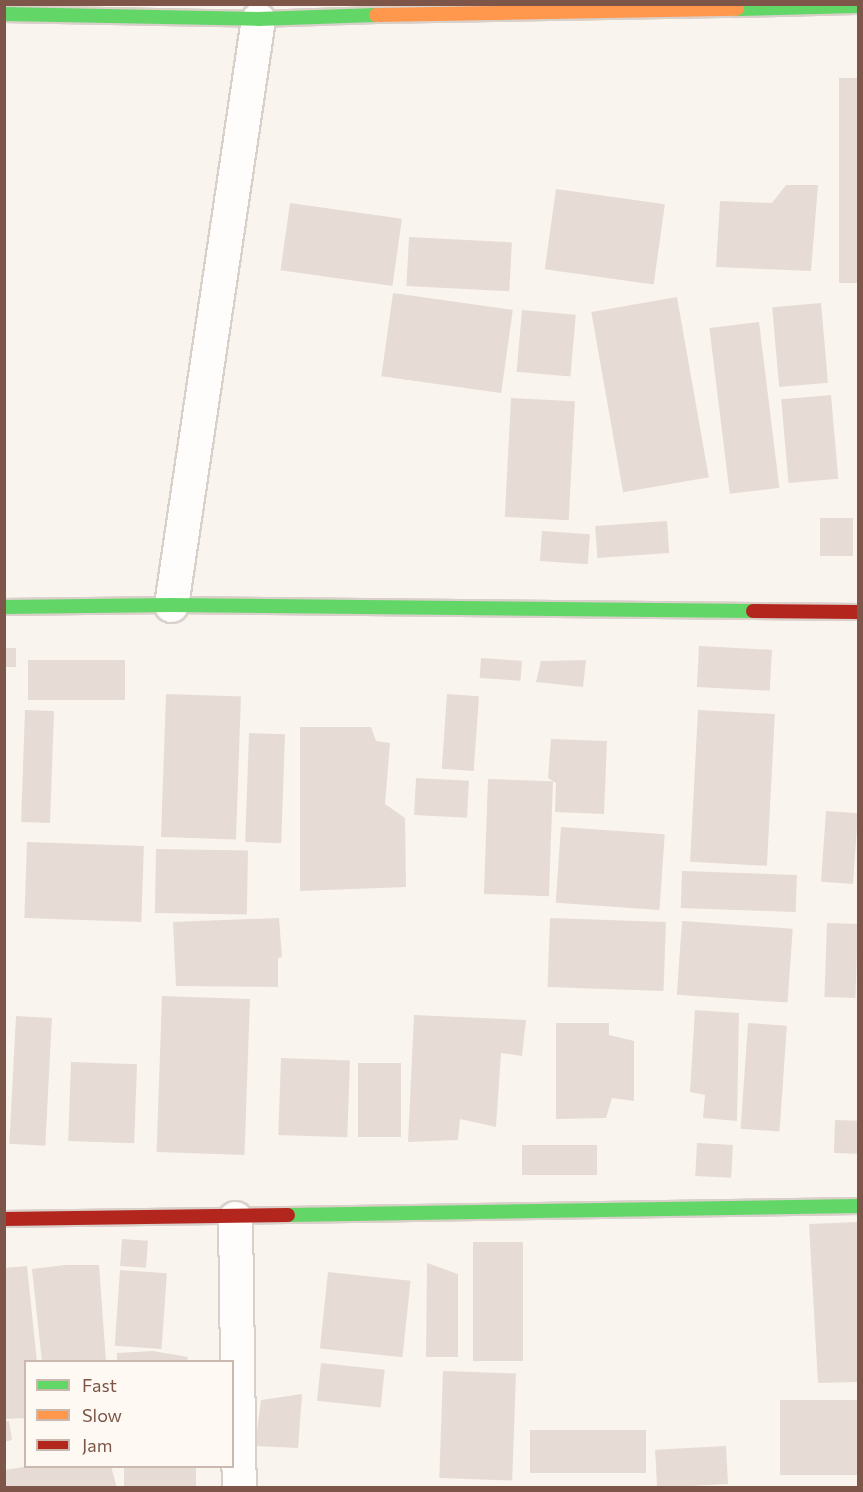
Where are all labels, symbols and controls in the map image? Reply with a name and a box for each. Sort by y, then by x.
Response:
legend [24,1360,234,1468]
text: Fast [82,1374,117,1396]
text: Slow [82,1404,122,1426]
text: Jam [82,1434,112,1456]

